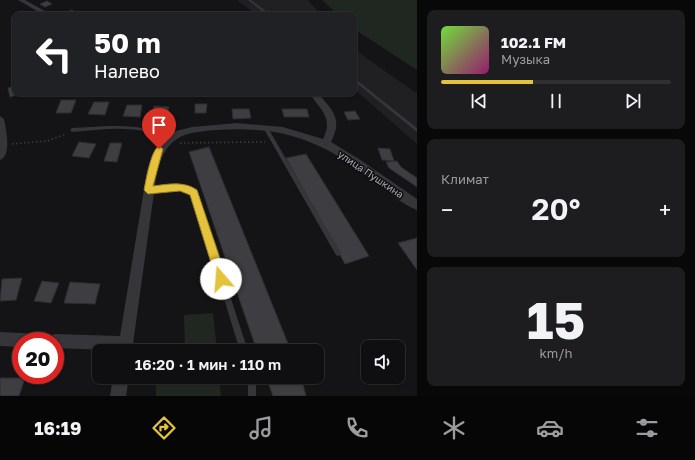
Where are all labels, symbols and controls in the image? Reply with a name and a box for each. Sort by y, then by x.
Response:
text: 50 m [94,26,161,59]
icon: left [28,28,80,80]
text: 102.1 FM [501,33,566,51]
text: Музыка [501,51,550,67]
text: Налево [94,60,160,82]
icon: previous [468,90,490,112]
icon: pause [545,90,567,112]
icon: next [622,90,644,112]
pin [142,108,176,149]
icon: arrive [148,114,170,136]
street label: улица Пушкина [336,148,406,200]
text: Климат [441,171,489,187]
text: 20° [532,191,580,227]
text: − [441,196,453,223]
text: + [659,196,671,223]
position arrow [200,258,242,300]
text: 15 [527,288,585,350]
speed limit sign: 20 [12,332,64,384]
map controls [361,340,405,384]
button: sound [361,340,405,384]
text: km/h [539,345,573,361]
text: 16:20 · 1 мин · 110 m [135,355,281,373]
icon: directions [150,414,178,442]
icon: music [247,414,275,442]
icon: phone [343,414,371,442]
icon: climate [440,414,468,442]
icon: car [536,414,564,442]
icon: filters [633,414,661,442]
text: 16:19 [34,417,81,439]

